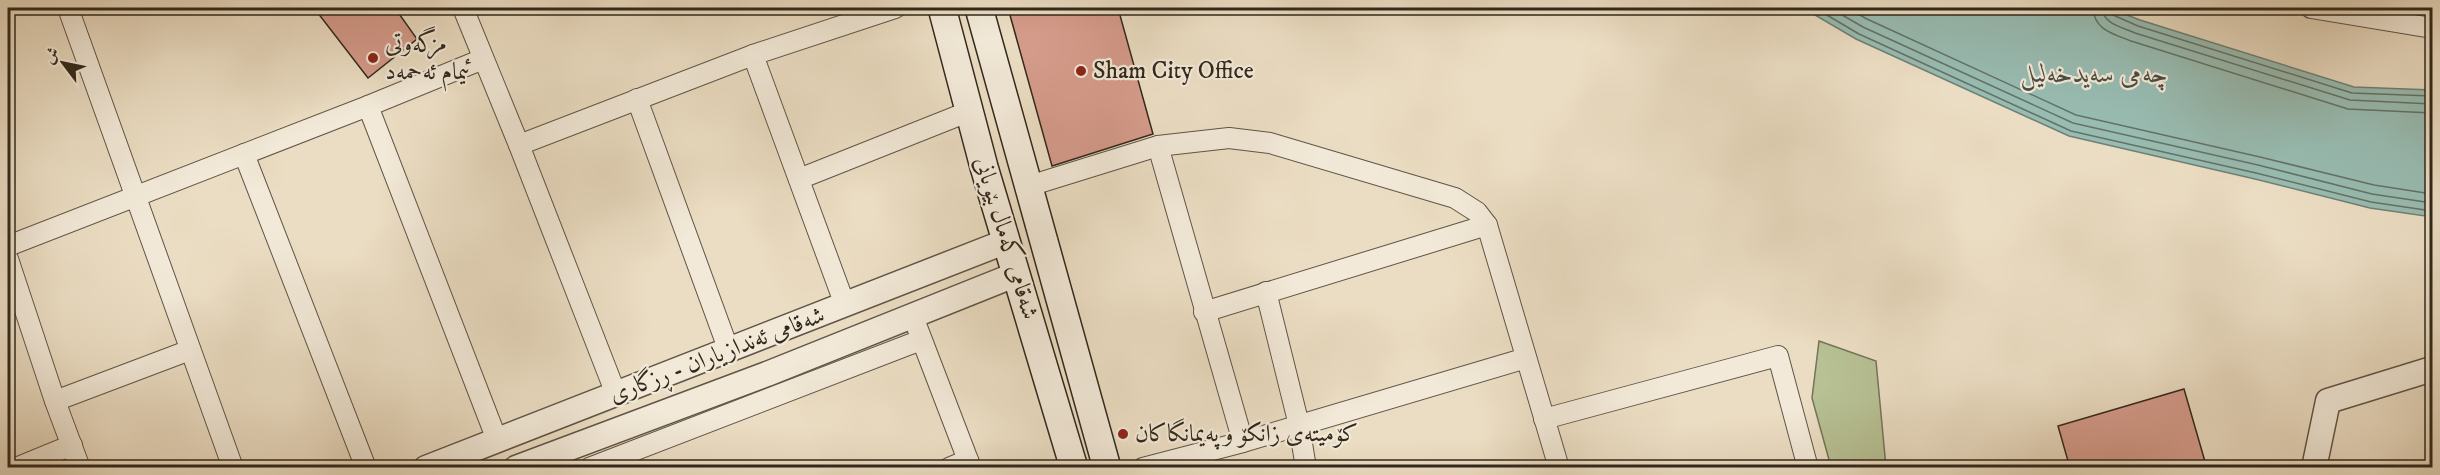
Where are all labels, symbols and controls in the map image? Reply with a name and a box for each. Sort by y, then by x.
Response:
place label: مزگەوتی ئیمام ئەحمەد [385,26,471,92]
north arrow [33,33,93,93]
text: ش [38,44,64,68]
marker: مزگەوتی ئیمام ئەحمەد [366,51,380,65]
place label: Sham City Office [1093,56,1254,86]
water label: چەمی سەیدخەلیل [2020,58,2168,91]
marker: Sham City Office [1074,64,1088,78]
street label: شەقامی کەمال بێویانی [967,153,1046,323]
street label: شەقامی ئەندازیاران - ڕزگاری [604,299,830,413]
place label: کۆمیتەی زانکۆ و پەیمانگاکان [1135,418,1358,450]
marker: کۆمیتەی زانکۆ و پەیمانگاکان [1116,427,1130,441]

